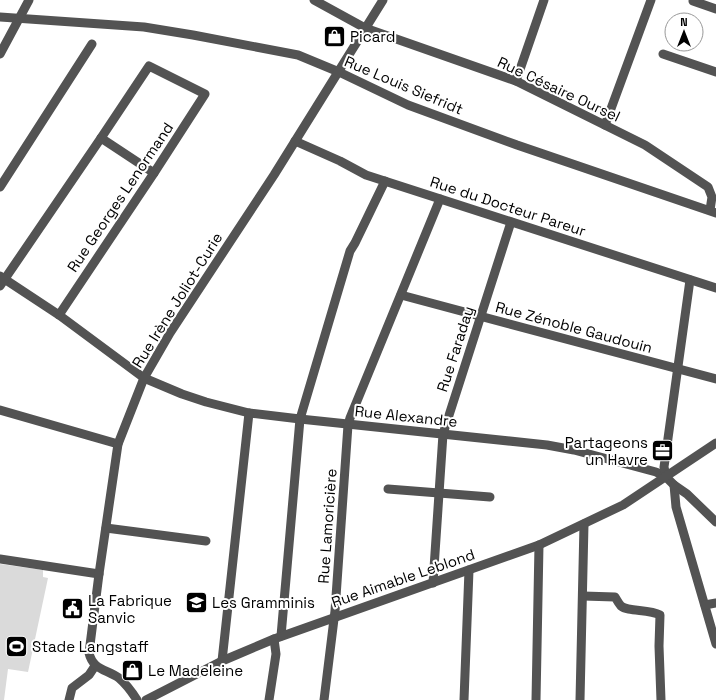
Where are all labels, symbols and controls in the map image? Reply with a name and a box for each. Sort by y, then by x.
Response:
north arrow [664,12,704,52]
text: N [680,15,688,29]
shop icon: Picard [322,23,348,49]
place label: Picard [350,27,395,46]
street label: Rue Louis Siefridt [342,51,466,119]
street label: Rue Césaire Oursel [495,52,623,126]
street label: Rue Georges Lenormand [63,118,177,276]
street label: Rue du Docteur Pareur [428,172,589,240]
street label: Rue Irène Joliot-Curie [128,229,226,371]
street label: Rue Zénoble Gaudouin [493,297,655,357]
street label: Rue Faraday [432,304,478,394]
street label: Rue Alexandre [354,401,458,431]
place label: Partageons un Havre [565,433,648,469]
office icon: Partageons un Havre [650,438,676,464]
street label: Rue Lamoricière [313,468,341,584]
street label: Rue Aimable Leblond [329,545,477,611]
school or university icon: Les Gramminis [184,589,210,615]
place label: La Fabrique Sanvic [88,591,172,627]
place label: Les Gramminis [212,593,315,612]
public building icon: La Fabrique Sanvic [59,596,85,622]
sports icon: Stade Langstaff [4,633,30,659]
place label: Stade Langstaff [32,637,149,656]
shop icon: Le Madeleine [119,657,145,683]
place label: Le Madeleine [148,661,243,680]

